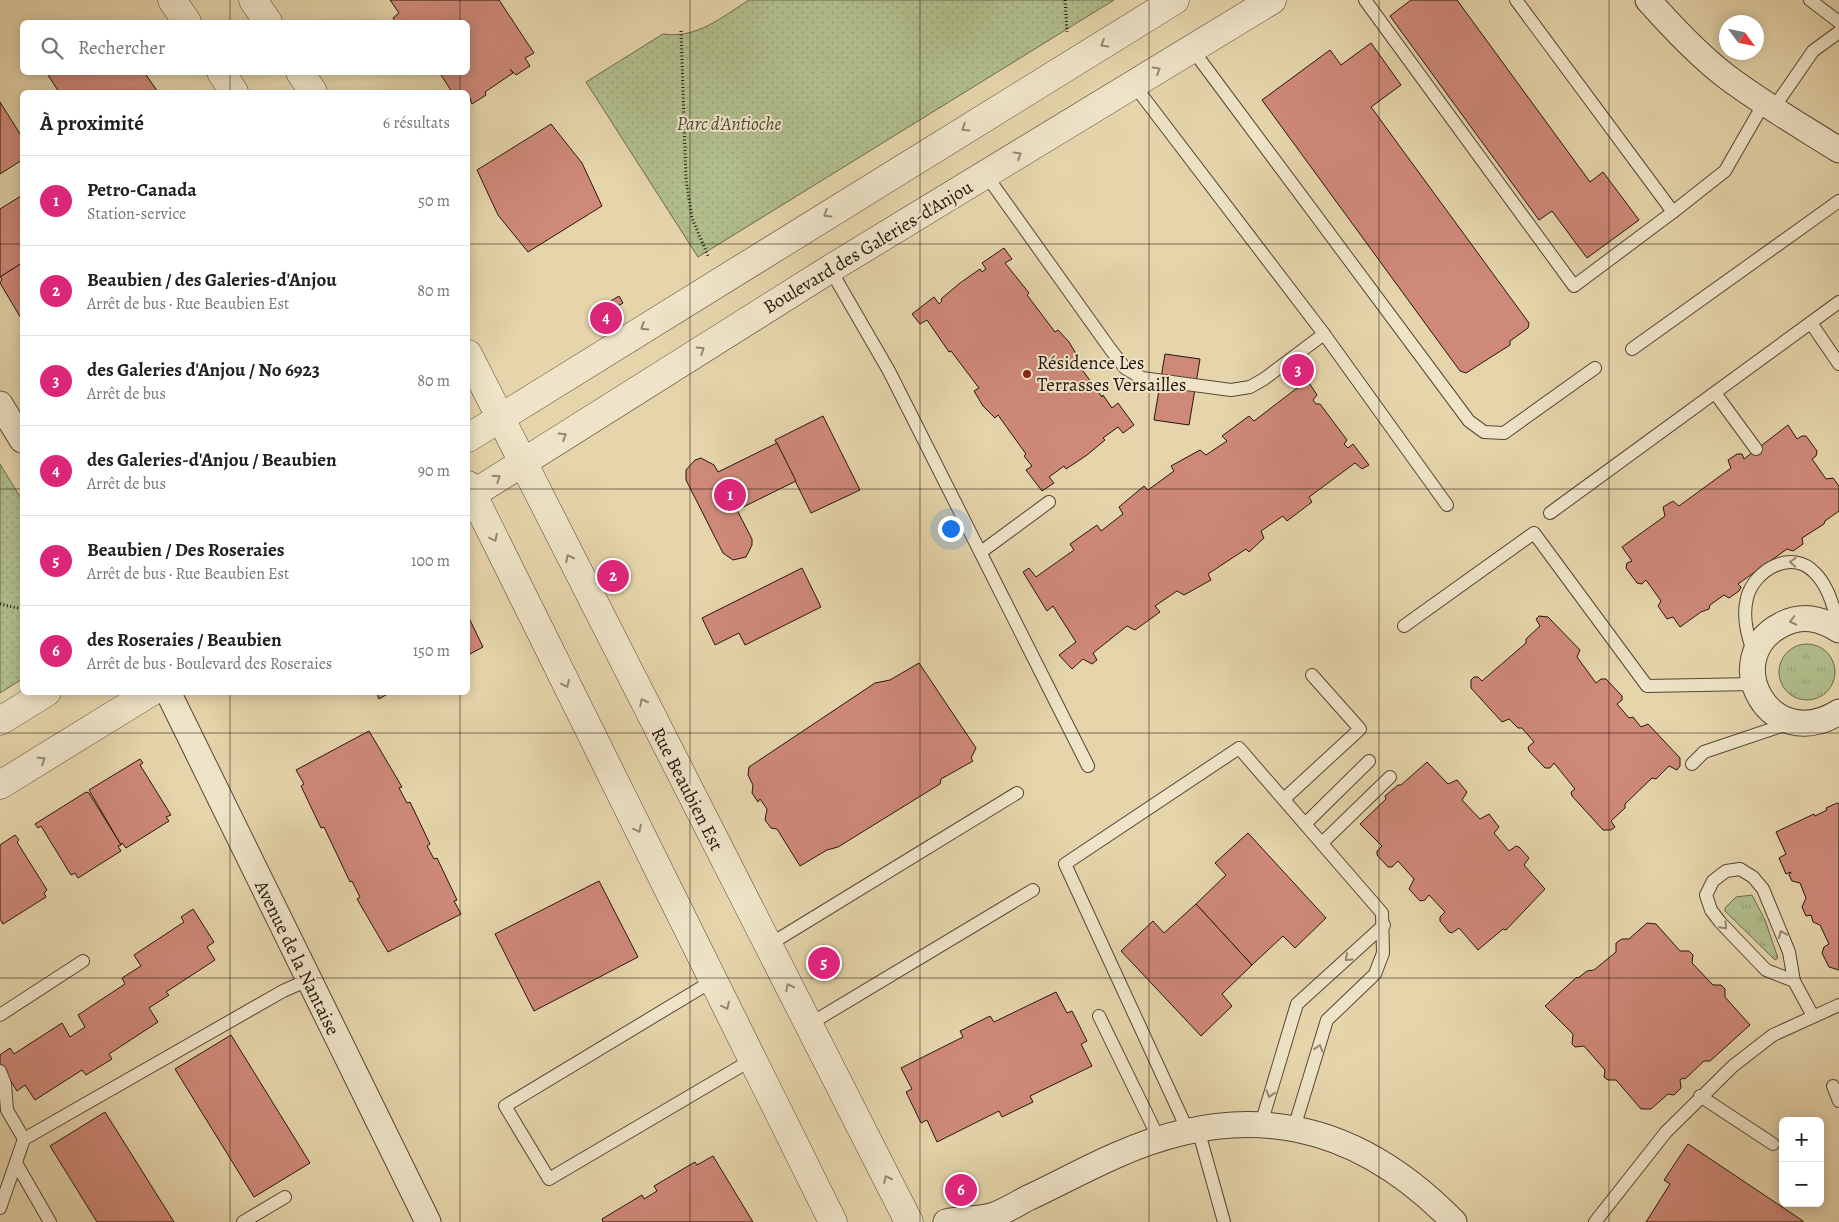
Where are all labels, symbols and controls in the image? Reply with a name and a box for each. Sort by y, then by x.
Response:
north arrow [1719,15,1764,60]
search box [20,20,470,75]
icon: search [38,34,66,62]
text: Rechercher [78,35,165,61]
one-way arrow [1100,37,1109,47]
one-way arrow [1151,67,1160,77]
text: À proximité [40,109,144,137]
park label: Parc d'Antioche [677,111,782,137]
text: 6 résultats [383,112,450,134]
one-way arrow [962,122,971,132]
one-way arrow [1012,152,1021,162]
street label: Boulevard des Galeries-d'Anjou [758,174,978,320]
text: Petro-Canada [87,177,197,203]
text: 1 [53,190,59,212]
text: 50 m [418,190,450,212]
text: Station-service [87,203,186,225]
one-way arrow [824,207,833,217]
text: Beaubien / des Galeries-d'Anjou [87,267,337,293]
text: 2 [52,280,60,302]
text: 80 m [417,280,450,302]
text: Arrêt de bus · Rue Beaubien Est [87,293,289,315]
pin: 4 [590,299,622,337]
one-way arrow [641,320,650,330]
one-way arrow [695,347,704,356]
place label: Résidence Les Terrasses Versailles [1037,350,1186,398]
pin: 3 [1282,351,1314,389]
text: des Galeries d'Anjou / No 6923 [87,357,320,383]
marker: Résidence Les Terrasses Versailles [1021,368,1033,380]
text: 3 [53,370,59,392]
text: 80 m [417,370,450,392]
text: Arrêt de bus [87,383,166,405]
one-way arrow [557,433,566,442]
text: des Galeries-d'Anjou / Beaubien [87,447,337,473]
text: 4 [52,460,60,482]
text: 90 m [418,460,450,482]
text: Arrêt de bus [87,473,166,495]
one-way arrow [491,475,500,485]
pin: 1 [714,476,746,514]
your location [938,516,964,542]
one-way arrow [487,533,498,542]
text: Beaubien / Des Roseraies [87,537,285,563]
text: 5 [53,550,59,572]
text: 100 m [411,550,450,572]
one-way arrow [565,554,575,563]
pin: 2 [597,557,629,595]
one-way arrow [1789,557,1797,568]
text: Arrêt de bus · Rue Beaubien Est [87,563,289,585]
one-way arrow [1789,615,1798,626]
text: des Roseraies / Beaubien [87,627,282,653]
text: 6 [52,640,60,662]
text: 150 m [413,640,450,662]
text: Arrêt de bus · Boulevard des Roseraies [87,653,332,675]
one-way arrow [560,678,570,687]
one-way arrow [639,699,649,708]
street label: Rue Beaubien Est [645,723,729,855]
one-way arrow [36,756,45,766]
one-way arrow [632,824,642,833]
street label: Avenue de la Nantaise [248,875,346,1040]
one-way arrow [1718,921,1727,930]
one-way arrow [1777,930,1788,939]
pin: 5 [808,944,840,982]
one-way arrow [1344,952,1353,961]
one-way arrow [785,984,795,993]
one-way arrow [720,1001,730,1010]
one-way arrow [1313,1044,1323,1052]
one-way arrow [1265,1089,1275,1097]
map controls [1779,1117,1824,1207]
button: + [1779,1117,1824,1162]
button: − [1779,1162,1824,1207]
pin: 6 [945,1171,977,1209]
one-way arrow [883,1175,893,1184]

